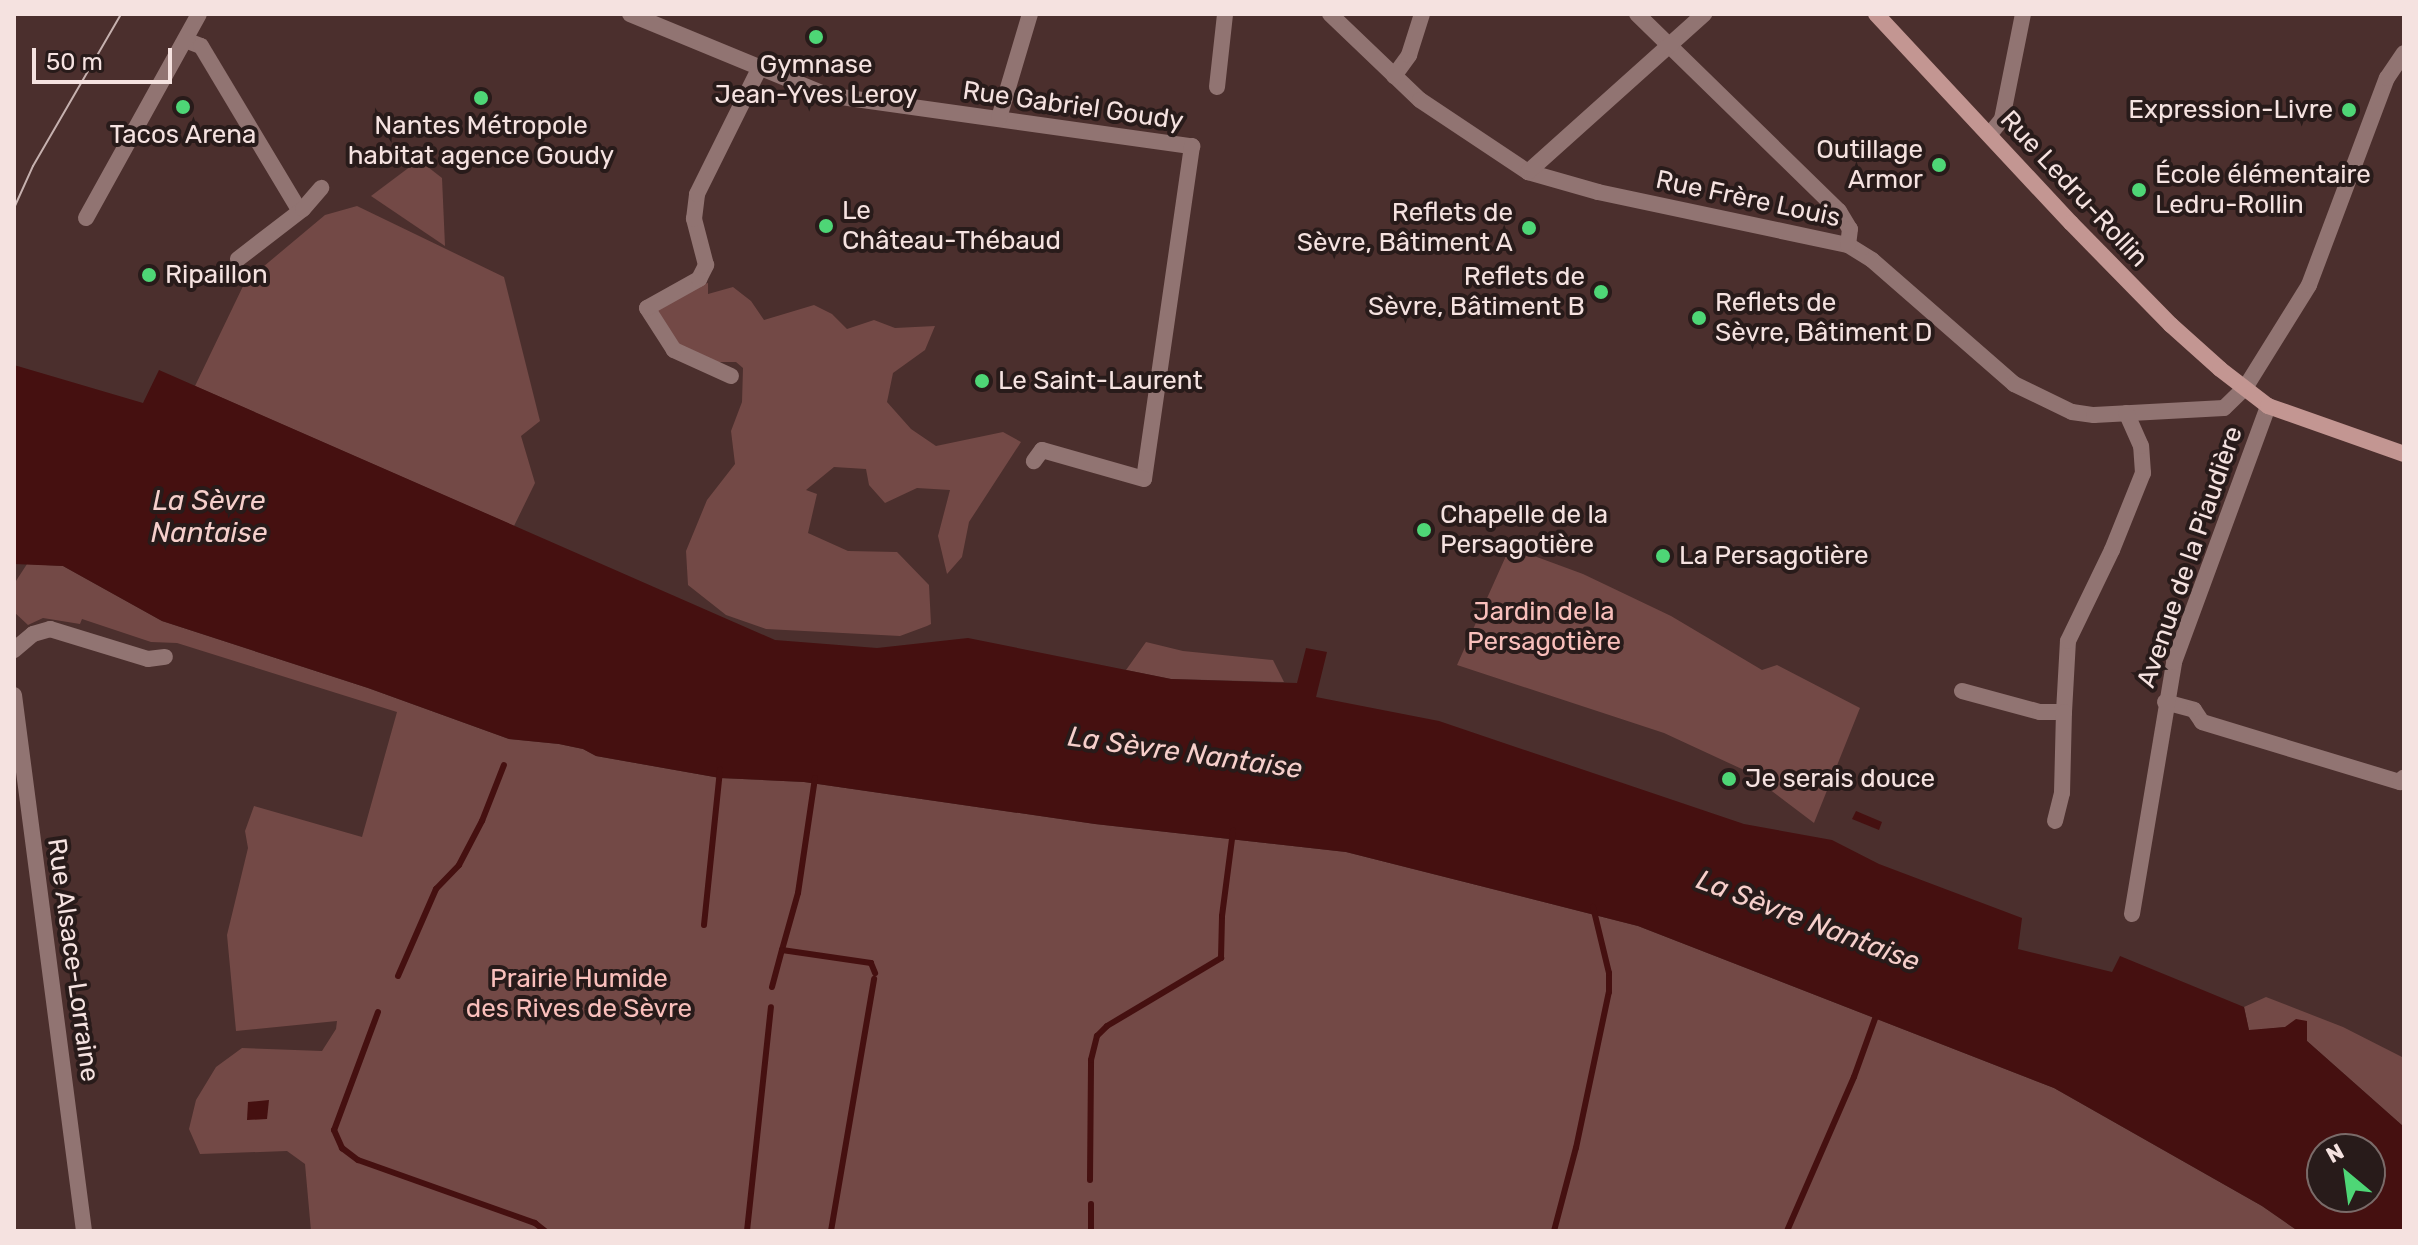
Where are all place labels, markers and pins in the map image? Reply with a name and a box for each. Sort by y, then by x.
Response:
marker: Gymnase Jean-Yves Leroy [807,28,825,46]
place label: Gymnase Jean-Yves Leroy [715,49,917,110]
marker: Nantes Métropole habitat agence Goudy [472,89,490,107]
place label: Expression-Livre [2128,94,2333,126]
marker: Tacos Arena [174,98,192,116]
marker: Expression-Livre [2340,101,2358,119]
place label: Nantes Métropole habitat agence Goudy [348,110,614,172]
place label: Tacos Arena [109,119,257,151]
place label: Outillage Armor [1816,134,1923,196]
marker: Outillage Armor [1930,156,1948,174]
place label: École élémentaire Ledru-Rollin [2155,159,2371,220]
marker: École élémentaire Ledru-Rollin [2130,181,2148,199]
place label: Le Château-Thébaud [842,195,1061,256]
place label: Reflets de Sèvre, Bâtiment A [1296,197,1513,258]
marker: Le Château-Thébaud [817,217,835,235]
marker: Reflets de Sèvre, Bâtiment A [1520,219,1538,237]
place label: Ripaillon [165,259,268,291]
place label: Reflets de Sèvre, Bâtiment B [1368,261,1585,322]
marker: Ripaillon [140,266,158,284]
marker: Reflets de Sèvre, Bâtiment B [1592,283,1610,301]
place label: Reflets de Sèvre, Bâtiment D [1715,287,1932,348]
marker: Reflets de Sèvre, Bâtiment D [1690,309,1708,327]
place label: Le Saint-Laurent [998,365,1203,397]
marker: Le Saint-Laurent [973,372,991,390]
place label: Chapelle de la Persagotière [1440,499,1608,560]
marker: Chapelle de la Persagotière [1415,521,1433,539]
place label: La Persagotière [1679,540,1868,572]
marker: La Persagotière [1654,547,1672,565]
place label: Je serais douce [1745,763,1935,795]
marker: Je serais douce [1720,770,1738,788]

